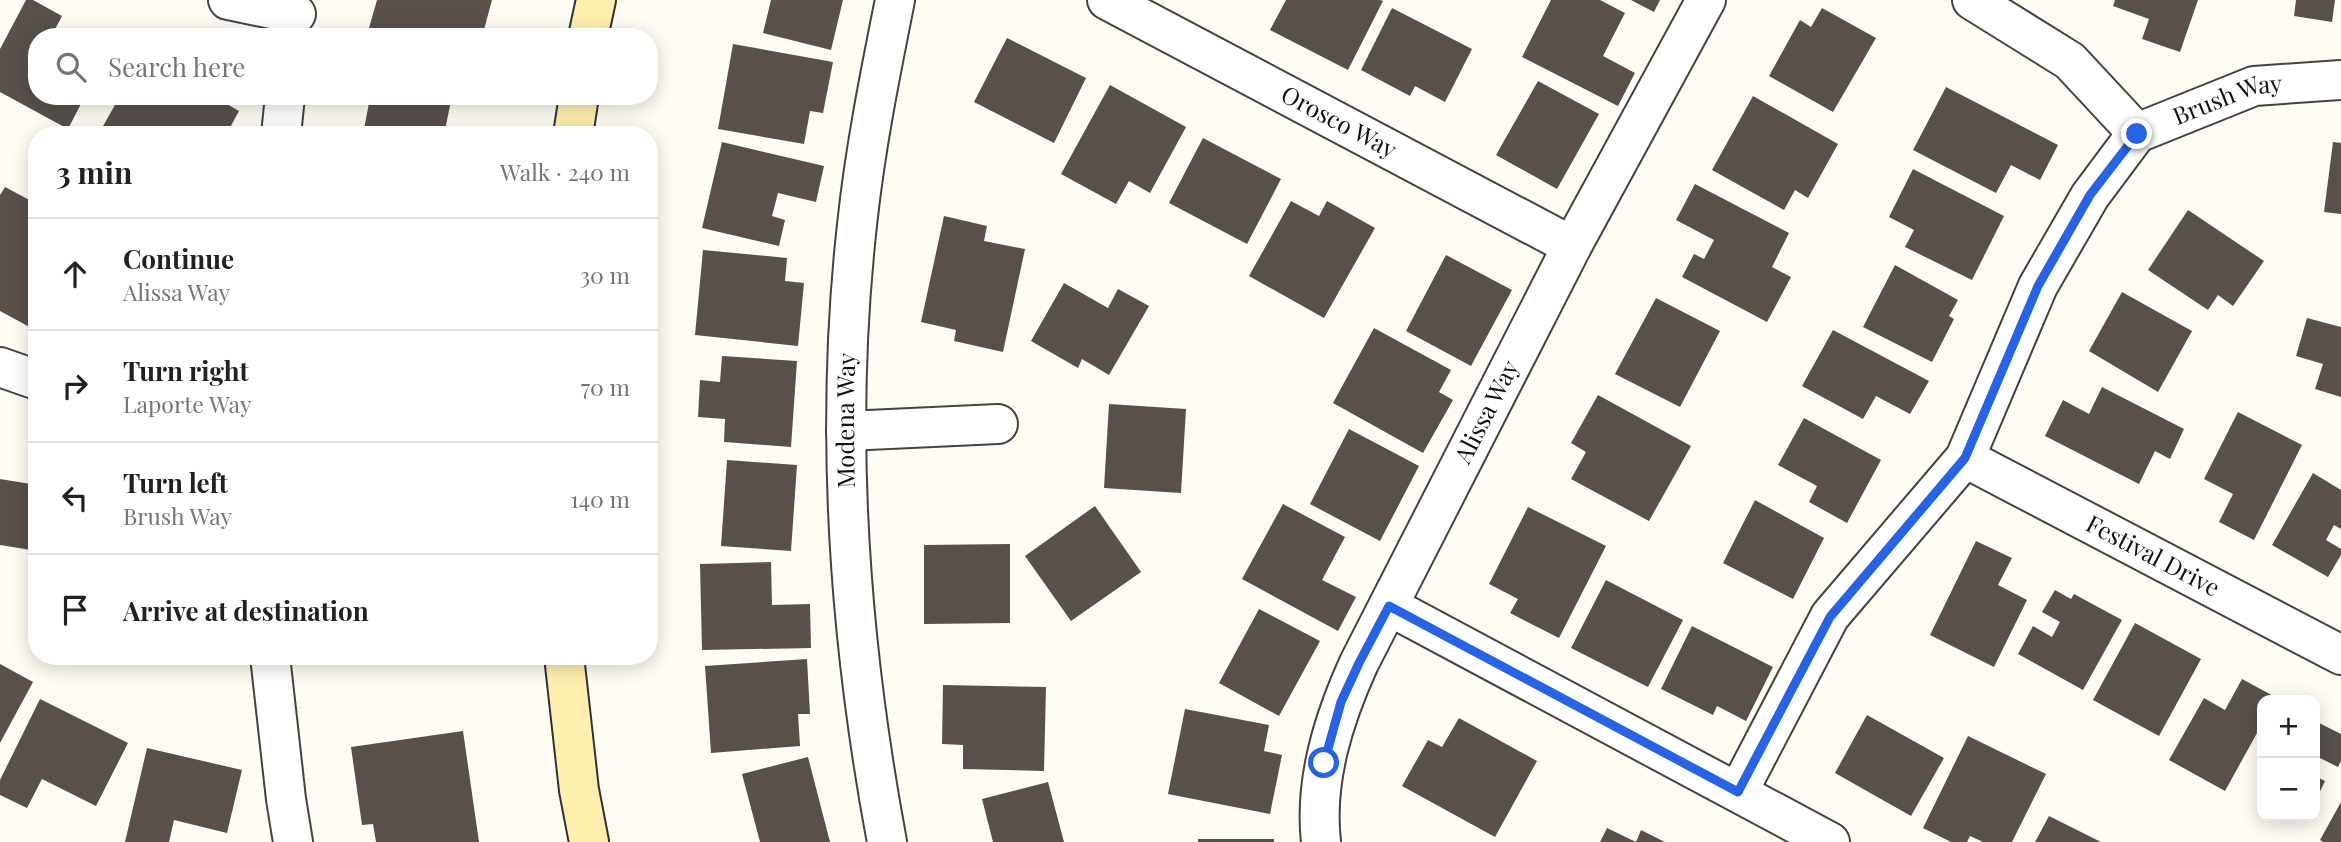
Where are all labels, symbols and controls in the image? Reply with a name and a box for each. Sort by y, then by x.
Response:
search box [28,28,658,105]
icon: search [52,48,90,86]
text: Search here [108,49,245,84]
street label: Brush Way [2168,66,2283,131]
street label: Orosco Way [1276,77,1403,164]
route end [2121,118,2152,149]
text: 3 min [56,152,132,192]
text: Walk · 240 m [500,156,630,187]
text: Continue [123,241,234,276]
icon: ahead [56,255,94,293]
text: 30 m [580,259,630,290]
text: Alissa Way [123,276,230,307]
street label: Modena Way [828,352,861,489]
text: Turn right [123,353,249,388]
street label: Alissa Way [1445,354,1525,469]
icon: right [56,367,94,405]
text: 70 m [581,371,630,402]
text: Laporte Way [123,388,252,419]
text: Turn left [123,465,228,500]
icon: left [56,479,94,517]
text: 140 m [570,483,630,514]
text: Brush Way [123,500,232,531]
street label: Festival Drive [2081,506,2226,603]
icon: arrive [56,591,94,629]
text: Arrive at destination [123,593,369,628]
map controls [2257,695,2320,821]
button: + [2257,695,2320,758]
route start [1308,747,1339,778]
button: − [2257,758,2320,821]

